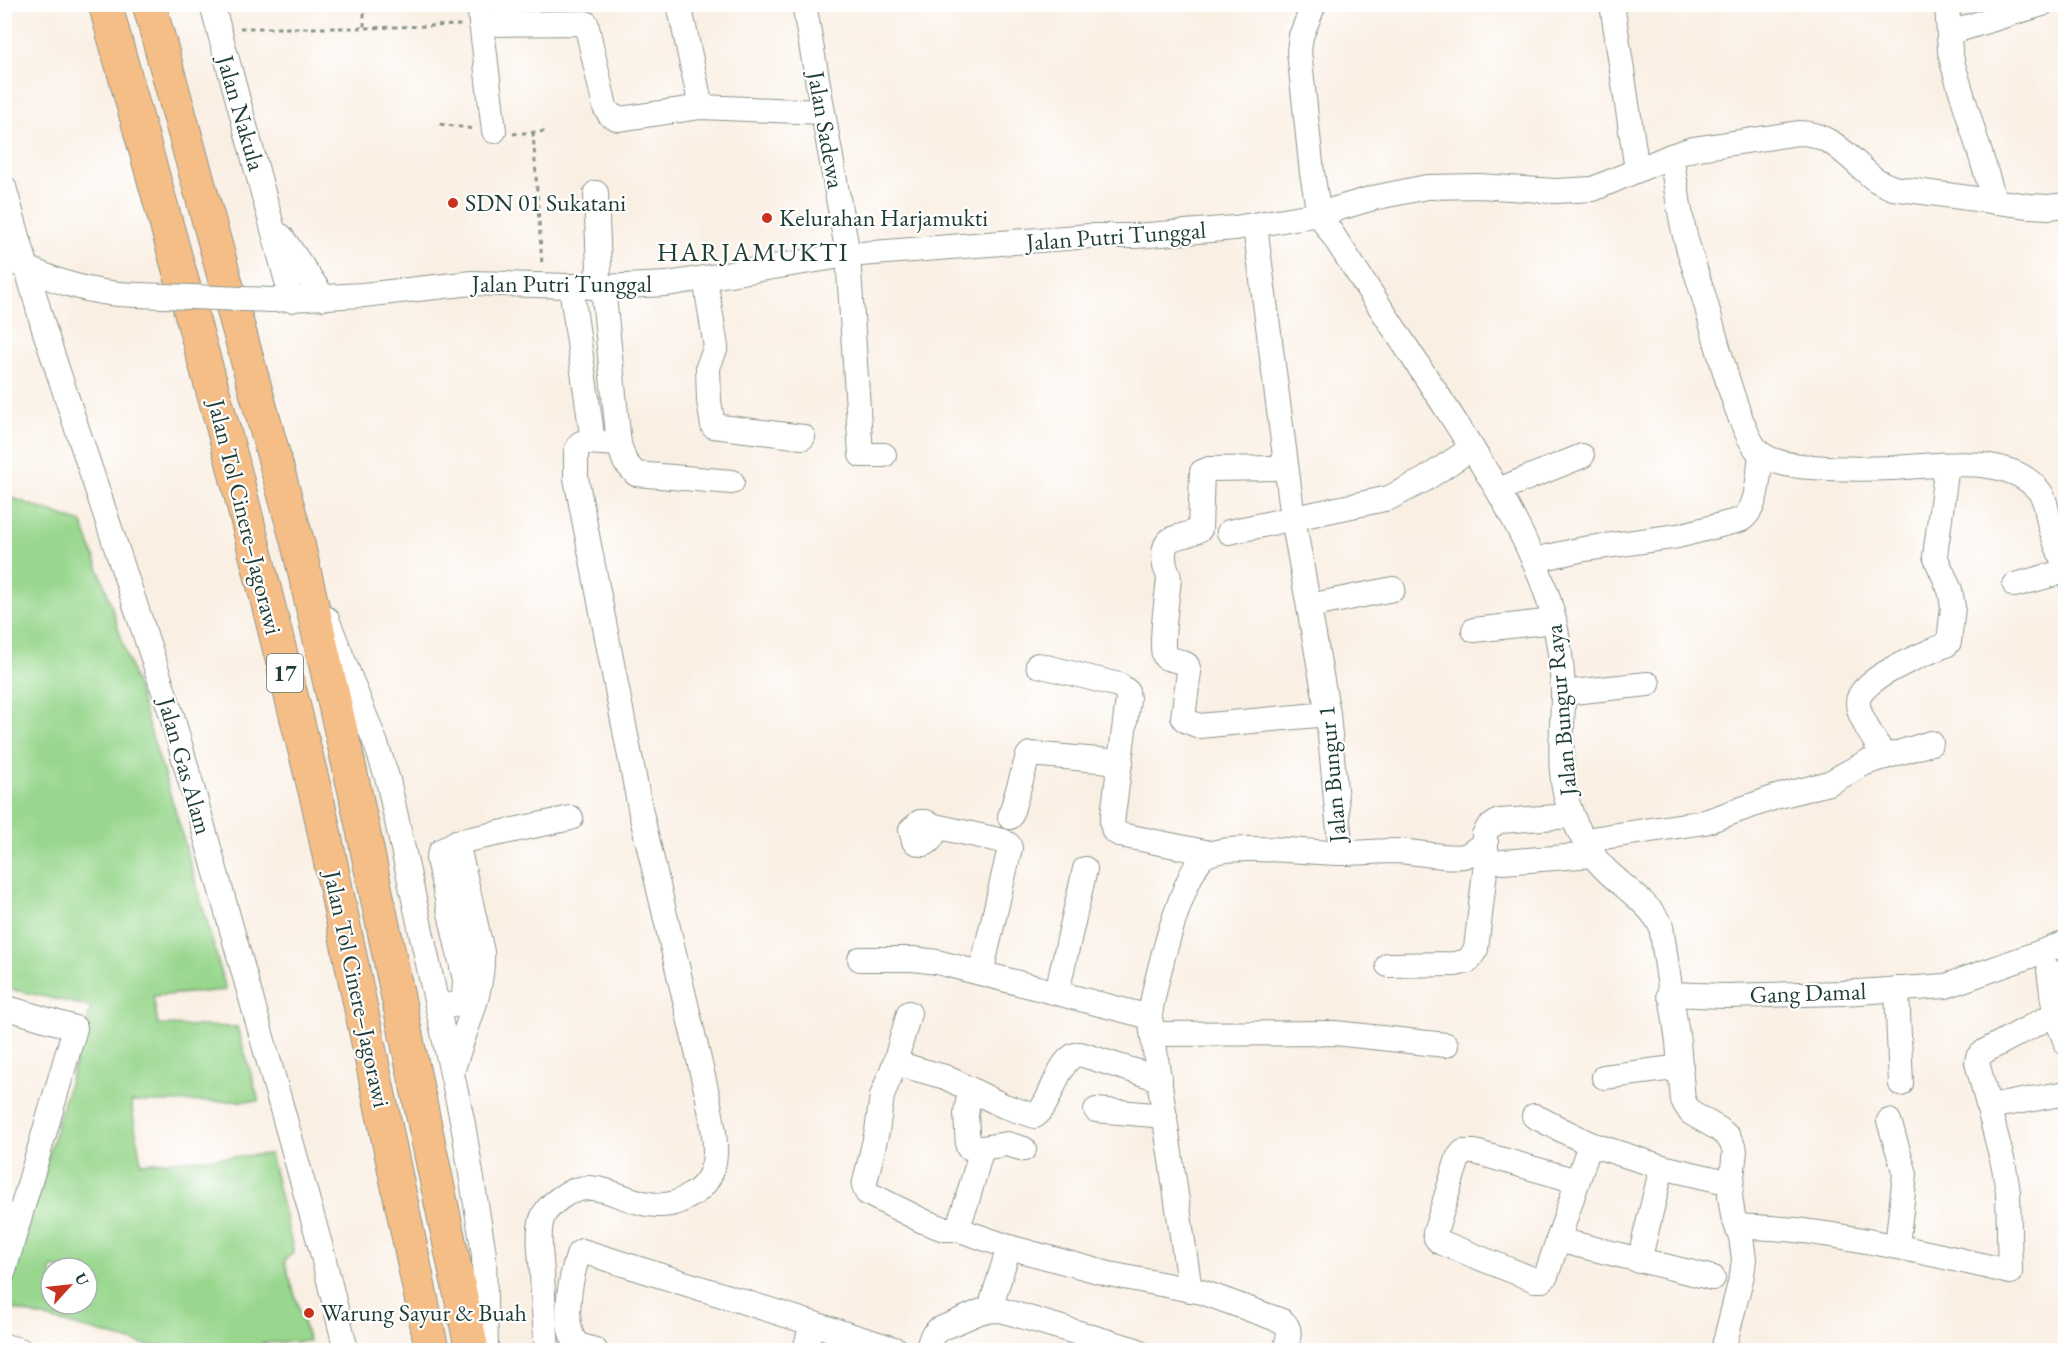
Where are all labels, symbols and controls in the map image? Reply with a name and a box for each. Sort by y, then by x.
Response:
street label: Jalan Nakula [210,50,273,174]
street label: Jalan Sadewa [801,67,852,191]
place label: SDN 01 Sukatani [465,187,626,218]
marker: SDN 01 Sukatani [446,196,460,210]
place label: Kelurahan Harjamukti [779,202,988,233]
marker: Kelurahan Harjamukti [760,211,774,225]
street label: Jalan Putri Tunggal [1023,214,1207,257]
district label: HARJAMUKTI [657,234,849,269]
street label: Jalan Putri Tunggal [470,268,652,299]
street label: Jalan Tol Cinere–Jagorawi [201,394,290,638]
street label: Jalan Bungur Raya [1538,623,1584,799]
road number: 17 [267,654,303,692]
street label: Jalan Gas Alam [151,692,220,838]
street label: Jalan Bungur 1 [1310,704,1353,846]
street label: Jalan Tol Cinere–Jagorawi [317,866,398,1110]
street label: Gang Damal [1749,975,1867,1010]
north arrow [39,1256,99,1316]
text: U [70,1269,94,1290]
place label: Warung Sayur & Buah [321,1297,527,1328]
marker: Warung Sayur & Buah [302,1306,316,1320]

